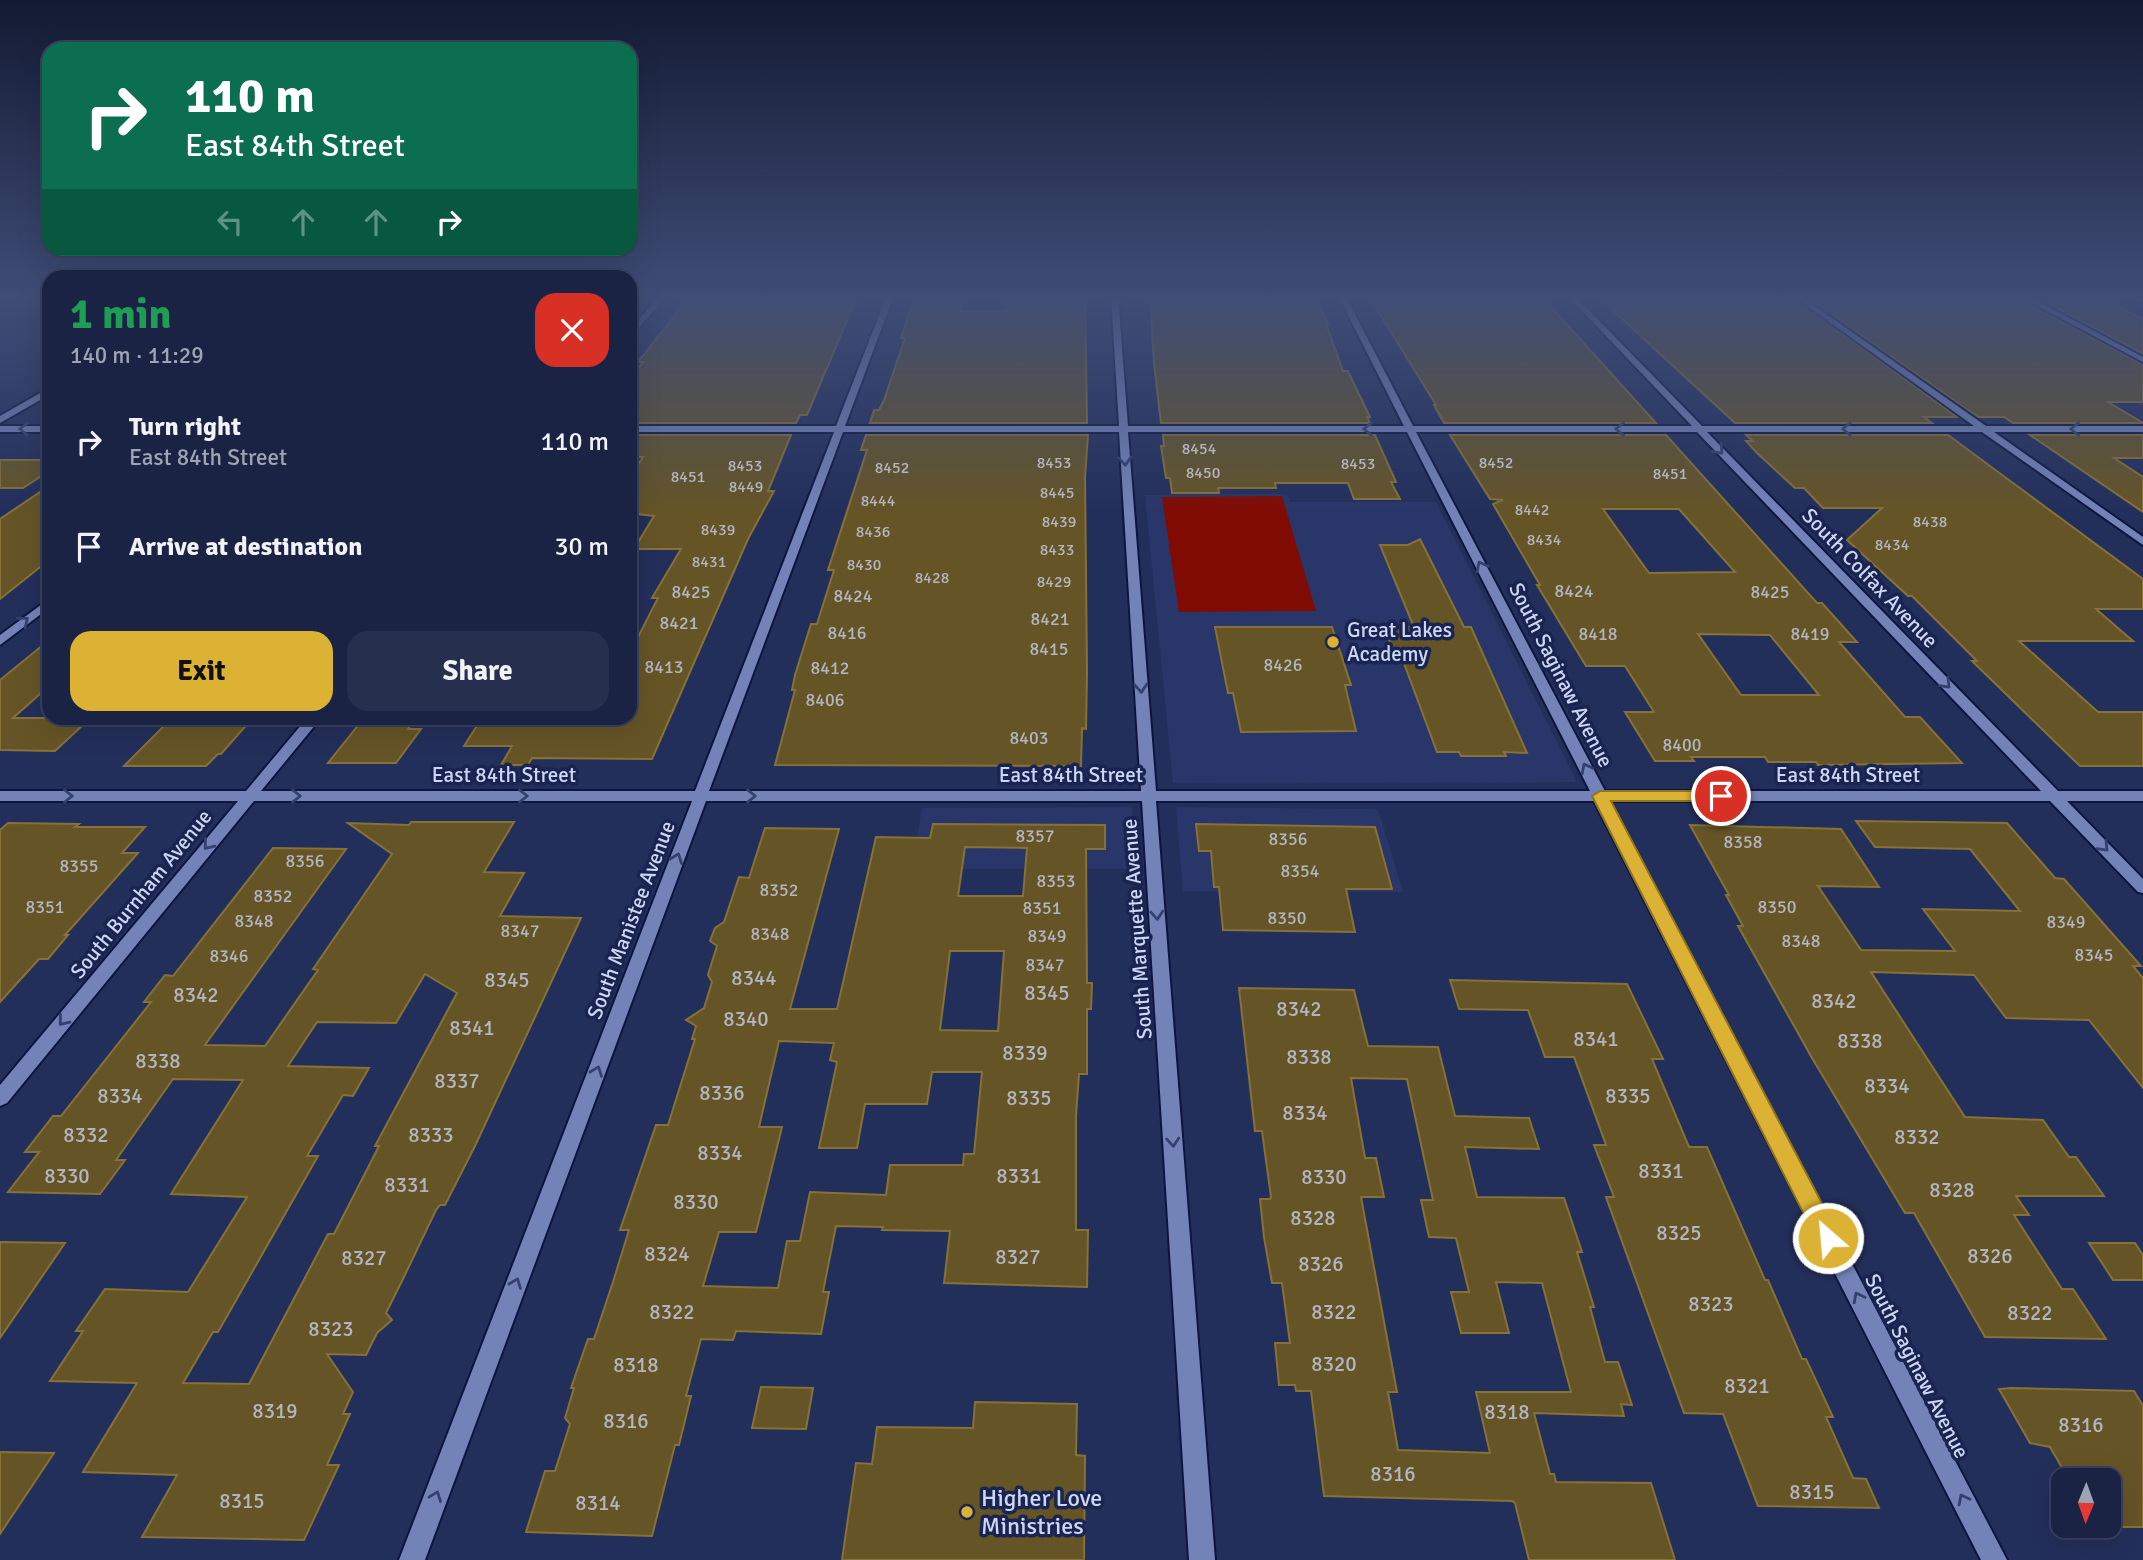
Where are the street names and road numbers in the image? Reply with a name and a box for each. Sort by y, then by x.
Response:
street label: South Colfax Avenue [1797,503,1943,653]
street label: South Saginaw Avenue [1503,578,1619,772]
street label: East 84th Street [432,762,576,788]
street label: East 84th Street [999,762,1143,788]
street label: East 84th Street [1776,762,1920,788]
street label: South Burnham Avenue [65,804,217,984]
street label: South Manistee Avenue [581,817,681,1023]
street label: South Marquette Avenue [1116,818,1158,1040]
street label: South Saginaw Avenue [1859,1269,1975,1463]

